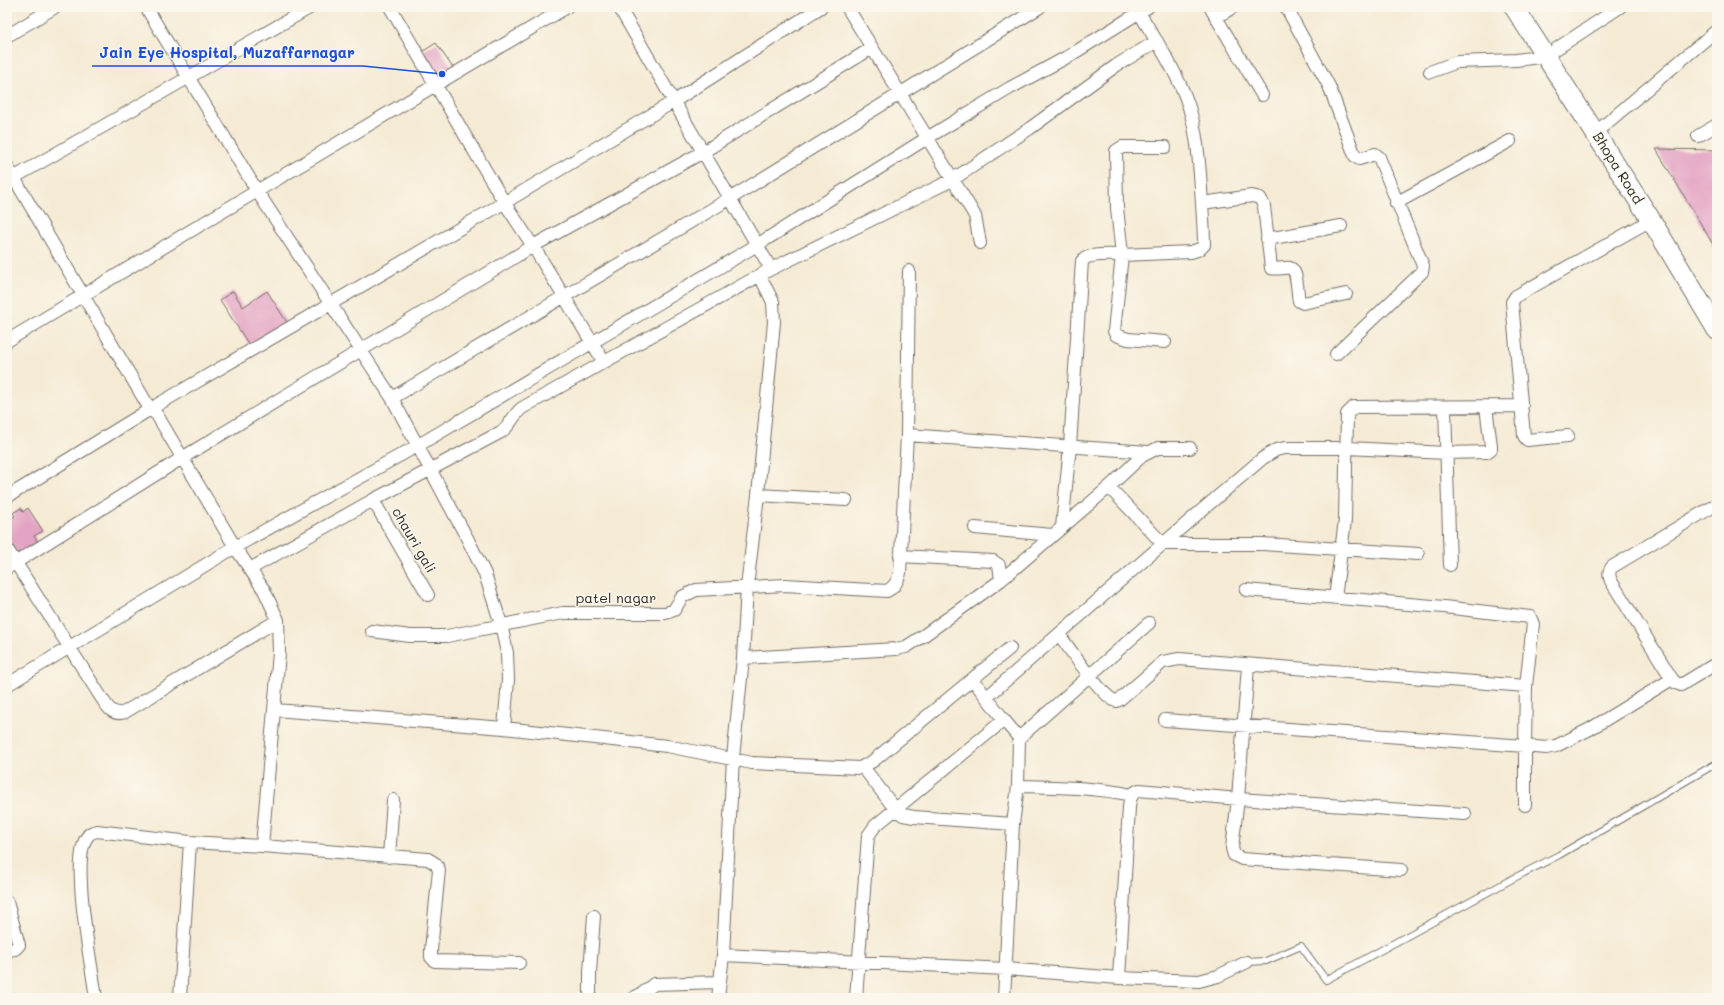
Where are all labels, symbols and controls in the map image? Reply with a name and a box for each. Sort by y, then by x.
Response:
callout: Jain Eye Hospital, Muzaffarnagar [92,39,363,66]
text: Jain Eye Hospital, Muzaffarnagar [99,42,355,62]
street label: Bhopa Road [1589,128,1648,207]
street label: chauri gali [388,503,441,576]
street label: patel nagar [576,588,656,607]

